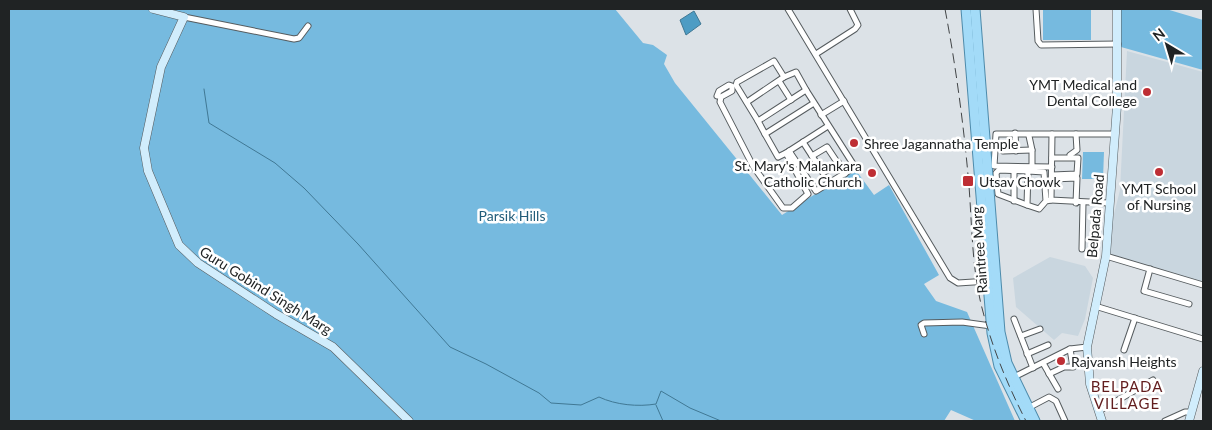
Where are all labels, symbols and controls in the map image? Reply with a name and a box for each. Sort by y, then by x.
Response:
north arrow [1142,20,1192,70]
text: N [1149,24,1168,44]
place label: YMT Medical and Dental College [1029,76,1137,109]
marker: YMT Medical and Dental College [1141,86,1153,98]
place label: Shree Jagannatha Temple [864,135,1018,152]
marker: Shree Jagannatha Temple [848,137,860,149]
place label: St. Mary's Malankara Catholic Church [735,157,862,190]
marker: YMT School of Nursing [1153,166,1165,178]
marker: St. Mary's Malankara Catholic Church [866,167,878,179]
place label: Utsav Chowk [979,173,1062,190]
street label: Belpada Road [1083,173,1107,259]
marker: Utsav Chowk [961,174,975,188]
place label: YMT School of Nursing [1122,180,1196,213]
street label: Raintree Marg [967,206,991,294]
park label: Parsik Hills [479,207,545,224]
street label: Guru Gobind Singh Marg [197,242,335,338]
place label: Rajvansh Heights [1071,353,1177,370]
marker: Rajvansh Heights [1055,355,1067,367]
district label: BELPADA VILLAGE [1091,377,1163,412]

